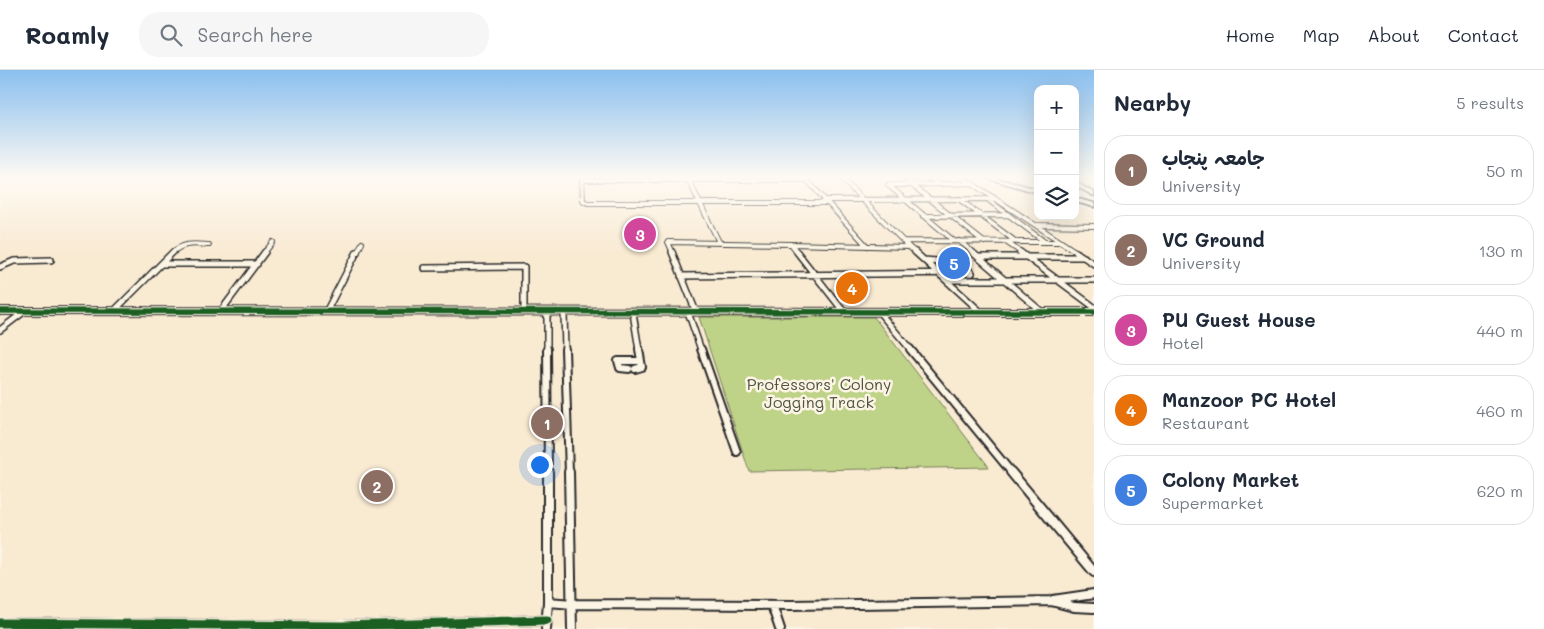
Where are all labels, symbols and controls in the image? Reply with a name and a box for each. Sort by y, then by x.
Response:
search box [139,12,489,57]
text: Roamly [25,19,109,50]
icon: search [157,21,185,49]
text: Search here [197,22,313,47]
text: Home [1226,23,1275,47]
text: Map [1303,23,1339,47]
text: About [1367,23,1420,47]
text: Contact [1448,23,1519,47]
map controls [1034,85,1079,220]
button: + [1034,85,1079,130]
text: Nearby [1114,89,1191,116]
text: 5 results [1456,92,1524,113]
button: − [1034,130,1079,175]
text: جامعہ پنجاب [1162,145,1265,170]
text: 1 [1127,160,1135,181]
text: 50 m [1486,160,1523,181]
button: layers [1034,175,1079,220]
text: University [1162,175,1241,196]
pin: 3 [624,215,656,253]
text: VC Ground [1162,227,1265,252]
text: 2 [1127,240,1135,261]
text: 130 m [1479,240,1523,261]
pin: 5 [938,244,970,282]
text: University [1162,252,1241,273]
pin: 4 [836,269,868,307]
text: PU Guest House [1162,307,1316,332]
text: 3 [1126,320,1136,341]
text: 440 m [1476,320,1523,341]
text: Hotel [1162,332,1204,353]
park label: Professors' Colony Jogging Track [747,373,891,412]
text: Manzoor PC Hotel [1162,387,1336,412]
text: 4 [1126,400,1136,421]
text: 460 m [1476,400,1523,421]
pin: 1 [531,404,563,442]
text: Restaurant [1162,412,1250,433]
your location [527,452,553,478]
pin: 2 [361,467,393,505]
text: Colony Market [1162,467,1299,492]
text: 5 [1126,480,1136,501]
text: 620 m [1477,480,1523,501]
text: Supermarket [1162,492,1264,513]

